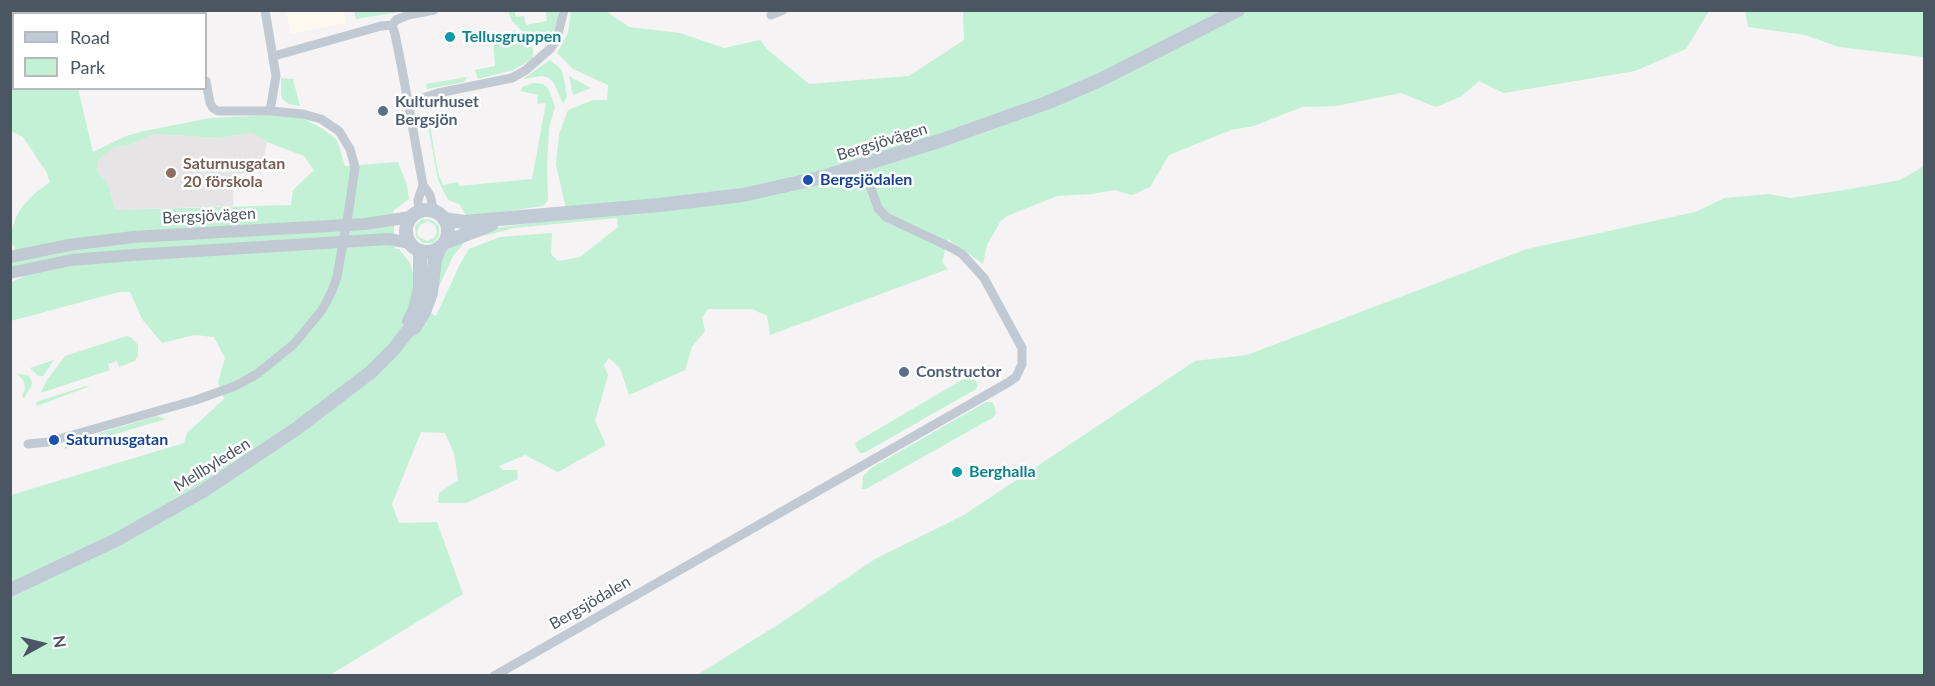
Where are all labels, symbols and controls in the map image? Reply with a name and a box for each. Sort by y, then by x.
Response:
legend [12,12,207,90]
text: Road [70,26,110,48]
place label: Tellusgruppen [462,27,561,47]
marker: Tellusgruppen [443,30,457,44]
text: Park [70,56,105,78]
place label: Kulturhuset Bergsjön [395,92,479,130]
marker: Kulturhuset Bergsjön [376,104,390,118]
street label: Bergsjövägen [834,119,930,165]
place label: Saturnusgatan 20 förskola [183,154,285,192]
marker: Saturnusgatan 20 förskola [164,166,178,180]
place label: Bergsjödalen [820,170,912,190]
marker: Bergsjödalen [801,173,815,187]
street label: Bergsjövägen [162,204,256,228]
place label: Constructor [916,362,1001,382]
marker: Constructor [897,365,911,379]
place label: Saturnusgatan [66,430,168,450]
marker: Saturnusgatan [47,433,61,447]
street label: Mellbyleden [170,434,254,496]
place label: Berghalla [969,462,1036,482]
marker: Berghalla [950,465,964,479]
street label: Bergsjödalen [546,572,634,634]
north arrow [12,614,72,674]
text: N [50,634,71,649]

